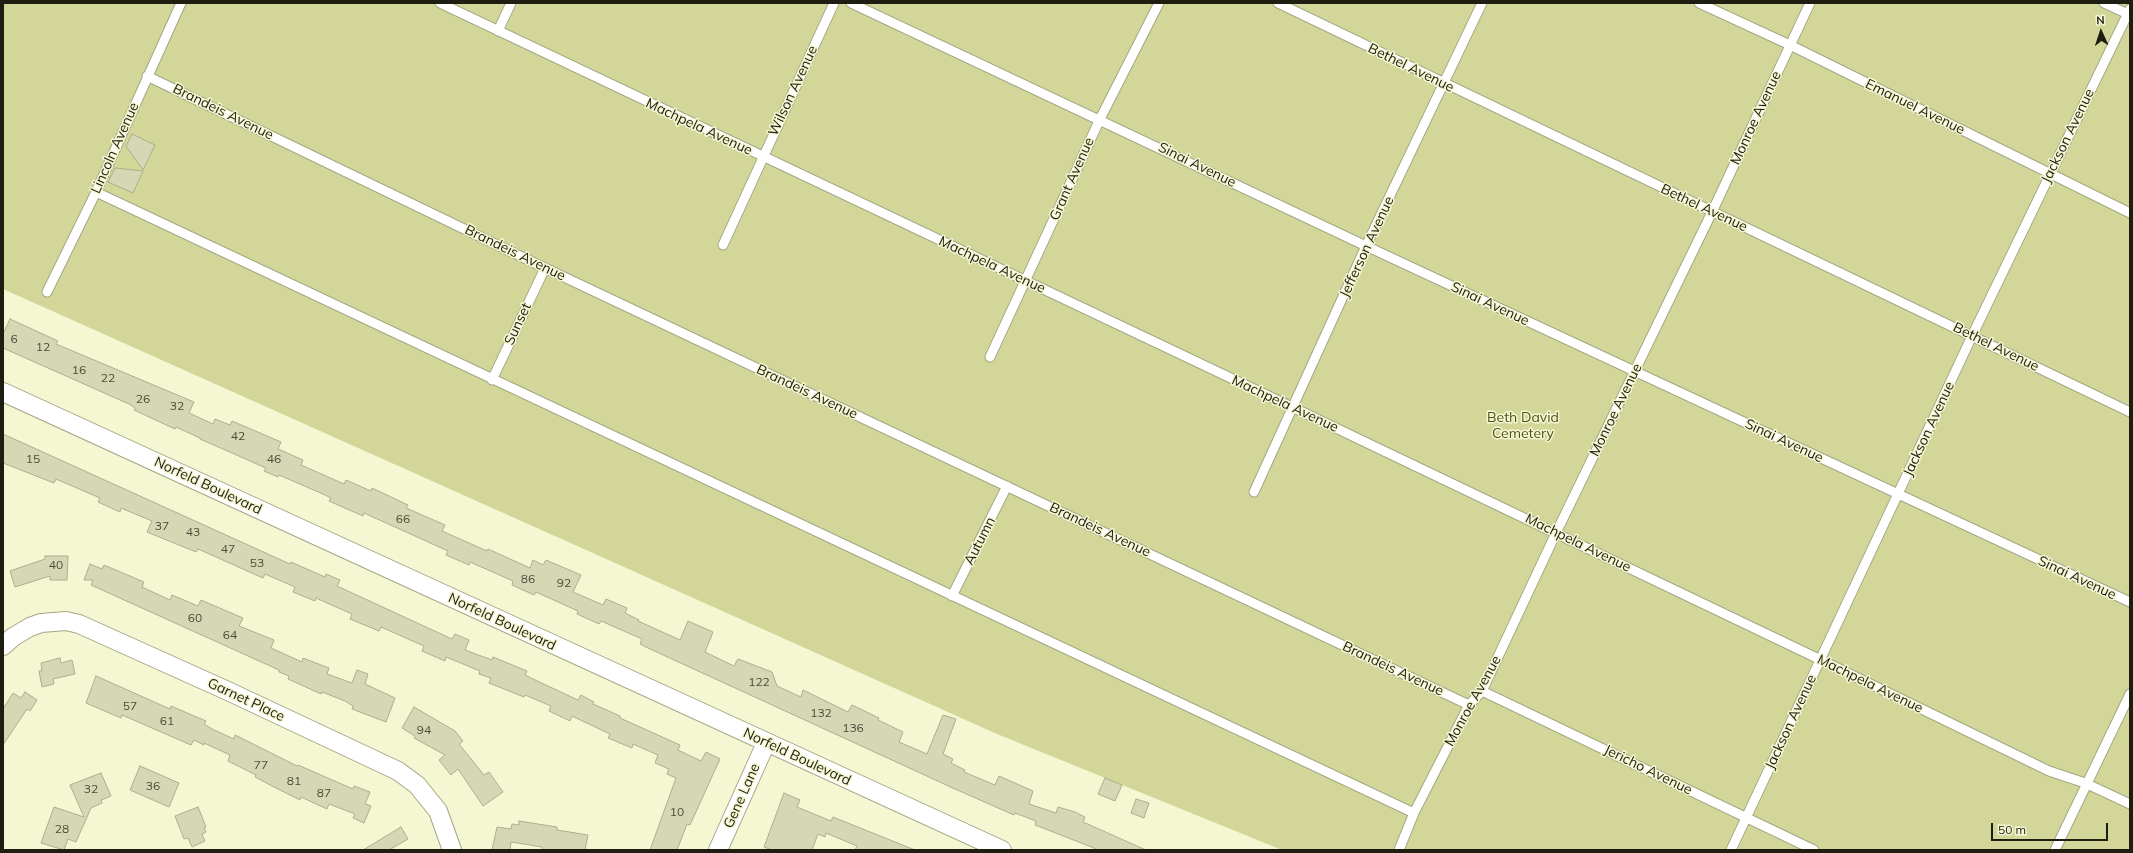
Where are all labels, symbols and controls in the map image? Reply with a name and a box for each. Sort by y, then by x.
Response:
north arrow [2081,12,2121,52]
text: N [2096,13,2105,27]
street label: Bethel Avenue [1365,40,1457,96]
street label: Wilson Avenue [765,43,821,139]
street label: Monroe Avenue [1727,69,1785,167]
street label: Emanuel Avenue [1863,76,1967,138]
street label: Brandeis Avenue [170,80,276,144]
street label: Jackson Avenue [2038,86,2098,186]
street label: Machpela Avenue [643,95,755,159]
street label: Lincoln Avenue [87,100,143,196]
street label: Grant Avenue [1046,135,1098,223]
street label: Sinai Avenue [1155,139,1239,191]
street label: Bethel Avenue [1658,181,1750,235]
street label: Jefferson Avenue [1336,194,1398,300]
street label: Brandeis Avenue [462,221,568,285]
street label: Machpela Avenue [936,233,1048,297]
street label: Sinai Avenue [1448,279,1532,329]
street label: Sunset [501,300,535,348]
street label: Bethel Avenue [1950,319,2042,375]
house number: 6 [10,332,18,346]
house number: 12 [36,340,50,354]
street label: Brandeis Avenue [754,361,860,423]
street label: Monroe Avenue [1586,361,1646,459]
house number: 16 [72,363,86,377]
house number: 22 [101,371,115,385]
street label: Machpela Avenue [1229,372,1341,436]
street label: Jackson Avenue [1900,379,1958,479]
house number: 26 [136,392,150,406]
house number: 32 [170,399,184,413]
park label: Beth David Cemetery [1487,410,1559,442]
street label: Sinai Avenue [1742,416,1826,466]
house number: 42 [231,429,245,443]
house number: 15 [26,452,40,466]
house number: 46 [267,452,281,466]
street label: Norfeld Boulevard [151,454,265,518]
street label: Brandeis Avenue [1047,499,1153,561]
street label: Machpela Avenue [1522,510,1634,576]
house number: 66 [396,512,410,526]
street label: Autumn [961,514,999,568]
house number: 37 [155,519,169,533]
house number: 43 [186,525,200,539]
house number: 47 [221,542,235,556]
street label: Sinai Avenue [2035,553,2119,603]
house number: 53 [250,556,264,570]
house number: 40 [49,558,63,572]
house number: 86 [521,572,535,586]
house number: 92 [557,576,571,590]
street label: Norfeld Boulevard [445,590,559,654]
house number: 60 [188,611,202,625]
house number: 64 [223,628,237,642]
street label: Brandeis Avenue [1340,638,1446,700]
street label: Machpela Avenue [1814,651,1926,717]
street label: Monroe Avenue [1441,653,1505,749]
street label: Jackson Avenue [1762,672,1820,772]
street label: Garnet Place [205,675,287,725]
house number: 122 [748,675,770,689]
house number: 57 [123,699,137,713]
house number: 132 [810,706,832,720]
house number: 61 [160,714,174,728]
house number: 136 [842,721,864,735]
house number: 94 [417,723,431,737]
street label: Norfeld Boulevard [740,725,854,789]
street label: Jericho Avenue [1601,741,1695,799]
house number: 77 [254,758,268,772]
street label: Gene Lane [720,761,764,831]
house number: 81 [287,774,301,788]
house number: 36 [146,779,160,793]
house number: 32 [84,782,98,796]
house number: 87 [317,786,331,800]
house number: 10 [670,805,684,819]
scale bar [1993,815,2110,841]
house number: 28 [55,822,69,836]
text: 50 m [1998,822,2026,837]

